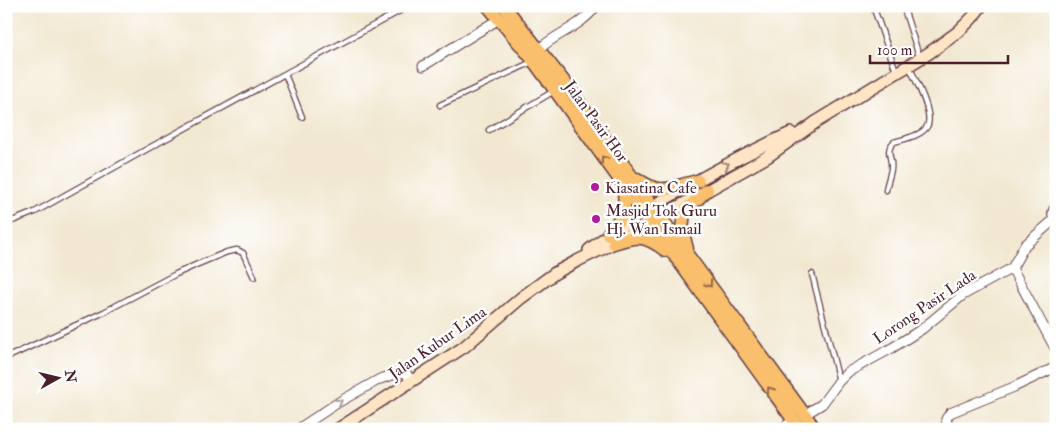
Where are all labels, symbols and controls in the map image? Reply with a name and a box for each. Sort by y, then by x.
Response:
scale bar [870,32,1007,64]
text: 100 m [877,41,913,60]
street label: Jalan Pasir Hor [558,76,633,167]
one-way arrow [601,155,610,165]
one-way arrow [720,162,729,172]
place label: Kiasatina Cafe [605,178,697,198]
marker: Kiasatina Cafe [589,181,601,193]
place label: Masjid Tok Guru Hj. Wan Ismail [606,201,717,239]
marker: Masjid Tok Guru Hj. Wan Ismail [590,213,602,225]
street label: Lorong Pasir Lada [869,265,980,349]
one-way arrow [703,278,711,287]
street label: Jalan Kubur Lima [384,302,491,385]
north arrow [32,352,82,402]
text: N [61,368,80,384]
one-way arrow [768,387,776,396]
one-way arrow [333,399,342,409]

